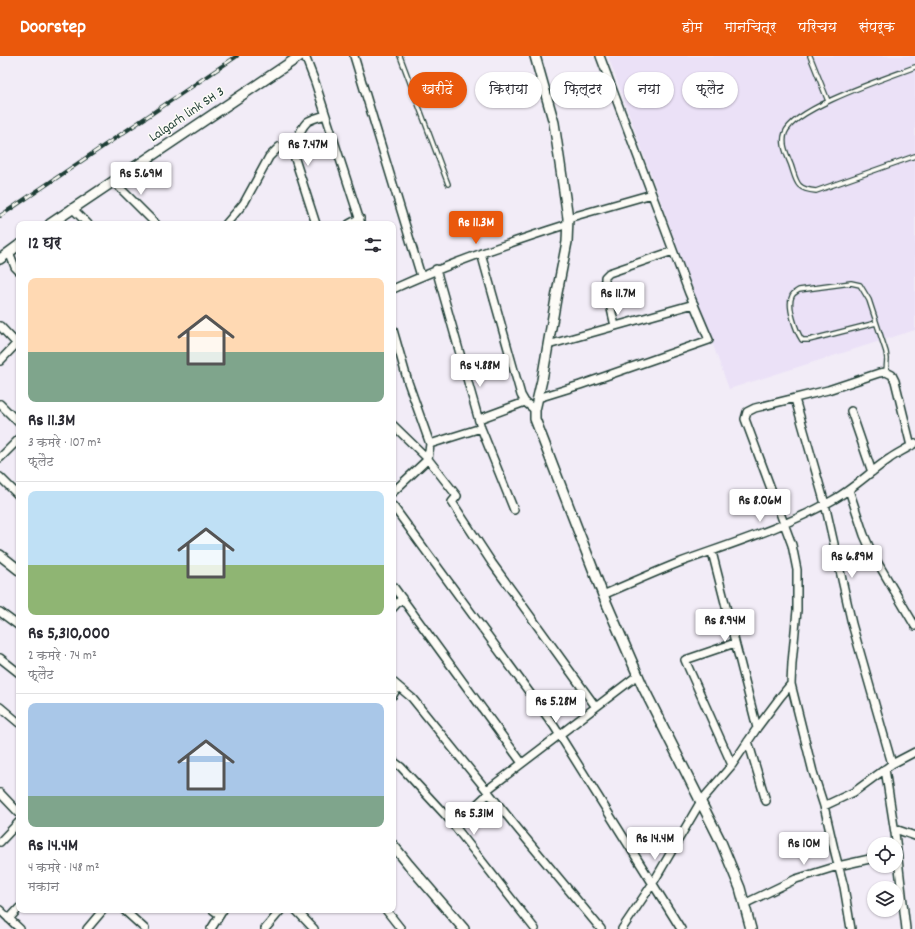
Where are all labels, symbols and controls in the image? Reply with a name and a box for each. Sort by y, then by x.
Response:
text: Doorstep [20,15,86,42]
text: होम [682,18,703,38]
text: मानचित्र [725,18,776,38]
text: परिचय [798,18,837,38]
text: संपर्क [859,18,895,38]
chip: खरीदें [408,72,467,108]
chip: किराया [475,72,542,108]
chip: फ़िल्टर [550,72,616,108]
chip: नया [624,72,674,108]
chip: फ़्लैट [682,72,738,108]
street label: Lalgarh link SH 3 [145,82,229,148]
pin: Rs 7.47M [267,133,349,167]
text: Rs 7.47M [288,136,328,155]
pin: Rs 5.69M [100,162,182,196]
text: Rs 5.69M [120,165,162,184]
pin: Rs 11.3M [435,211,517,245]
text: Rs 11.3M [458,214,494,233]
text: 12 घर [28,233,61,257]
icon: filters [362,234,384,256]
pin: Rs 11.7M [577,282,659,316]
text: Rs 11.7M [600,285,636,304]
icon: home [170,304,242,376]
pin: Rs 4.88M [439,354,521,388]
text: Rs 4.88M [460,357,500,376]
text: Rs 11.3M [28,410,75,434]
text: 3 कमरे · 107 m² [28,434,101,453]
text: फ़्लैट [28,453,54,472]
pin: Rs 8.06M [719,489,801,523]
text: Rs 8.06M [738,492,782,511]
icon: home [170,517,242,589]
pin: Rs 6.89M [811,545,893,579]
text: Rs 6.89M [831,548,873,567]
pin: Rs 8.94M [684,609,766,643]
text: Rs 8.94M [704,612,746,631]
text: Rs 5,310,000 [28,623,110,647]
text: 2 कमरे · 74 m² [28,647,97,666]
text: फ़्लैट [28,666,54,685]
pin: Rs 5.28M [515,690,597,724]
text: Rs 5.28M [535,693,577,712]
icon: home [170,729,242,801]
pin: Rs 5.31M [433,802,515,836]
text: Rs 5.31M [454,805,494,824]
pin: Rs 14.4M [614,827,696,861]
text: Rs 14.4M [636,830,674,849]
pin: Rs 10M [771,832,837,866]
text: Rs 14.4M [28,835,78,859]
text: Rs 10M [788,835,820,854]
map controls [867,837,903,917]
button: locate [867,837,903,873]
text: 4 कमरे · 148 m² [28,859,99,878]
text: मकान [28,878,59,897]
button: layers [867,881,903,917]

